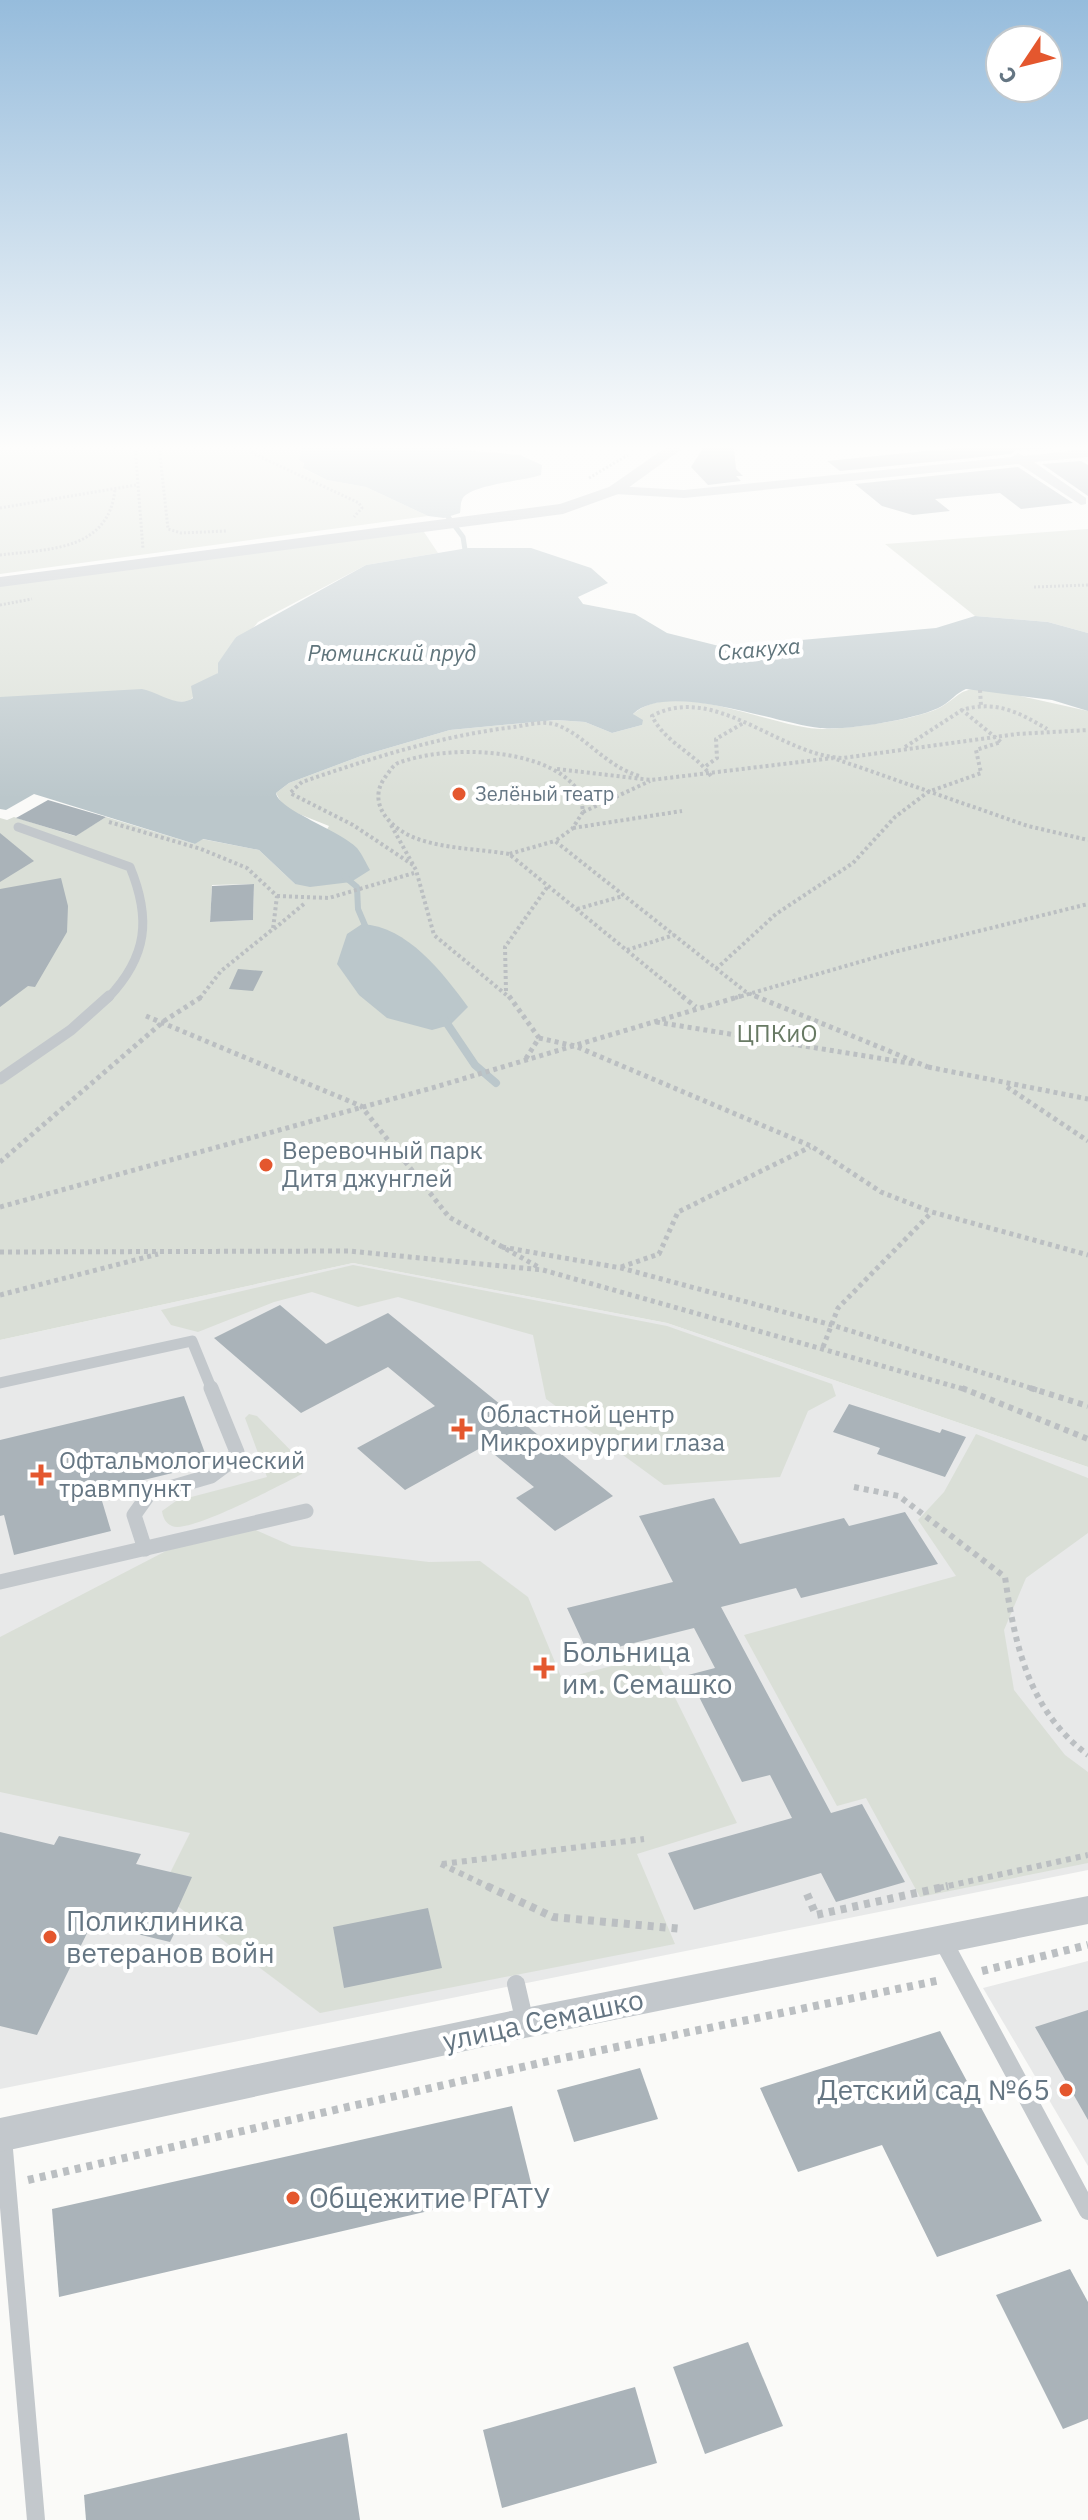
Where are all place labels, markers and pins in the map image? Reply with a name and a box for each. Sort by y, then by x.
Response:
place label: Зелёный театр [475,780,614,807]
marker: Зелёный театр [450,785,468,803]
place label: Веревочный парк Дитя джунглей [282,1134,483,1194]
marker: Веревочный парк Дитя джунглей [257,1156,275,1174]
place label: Областной центр Микрохирургии глаза [480,1398,725,1458]
marker: Областной центр Микрохирургии глаза [451,1418,473,1440]
place label: Офтальмологический травмпункт [59,1444,305,1504]
marker: Офтальмологический травмпункт [30,1464,52,1486]
place label: Больница им. Семашко [562,1633,732,1702]
marker: Больница им. Семашко [533,1657,555,1679]
place label: Поликлиника ветеранов войн [66,1902,275,1971]
marker: Поликлиника ветеранов войн [41,1928,59,1946]
place label: Детский сад №65 [818,2071,1050,2108]
marker: Детский сад №65 [1057,2081,1075,2099]
place label: Общежитие РГАТУ [309,2179,550,2216]
marker: Общежитие РГАТУ [284,2189,302,2207]

